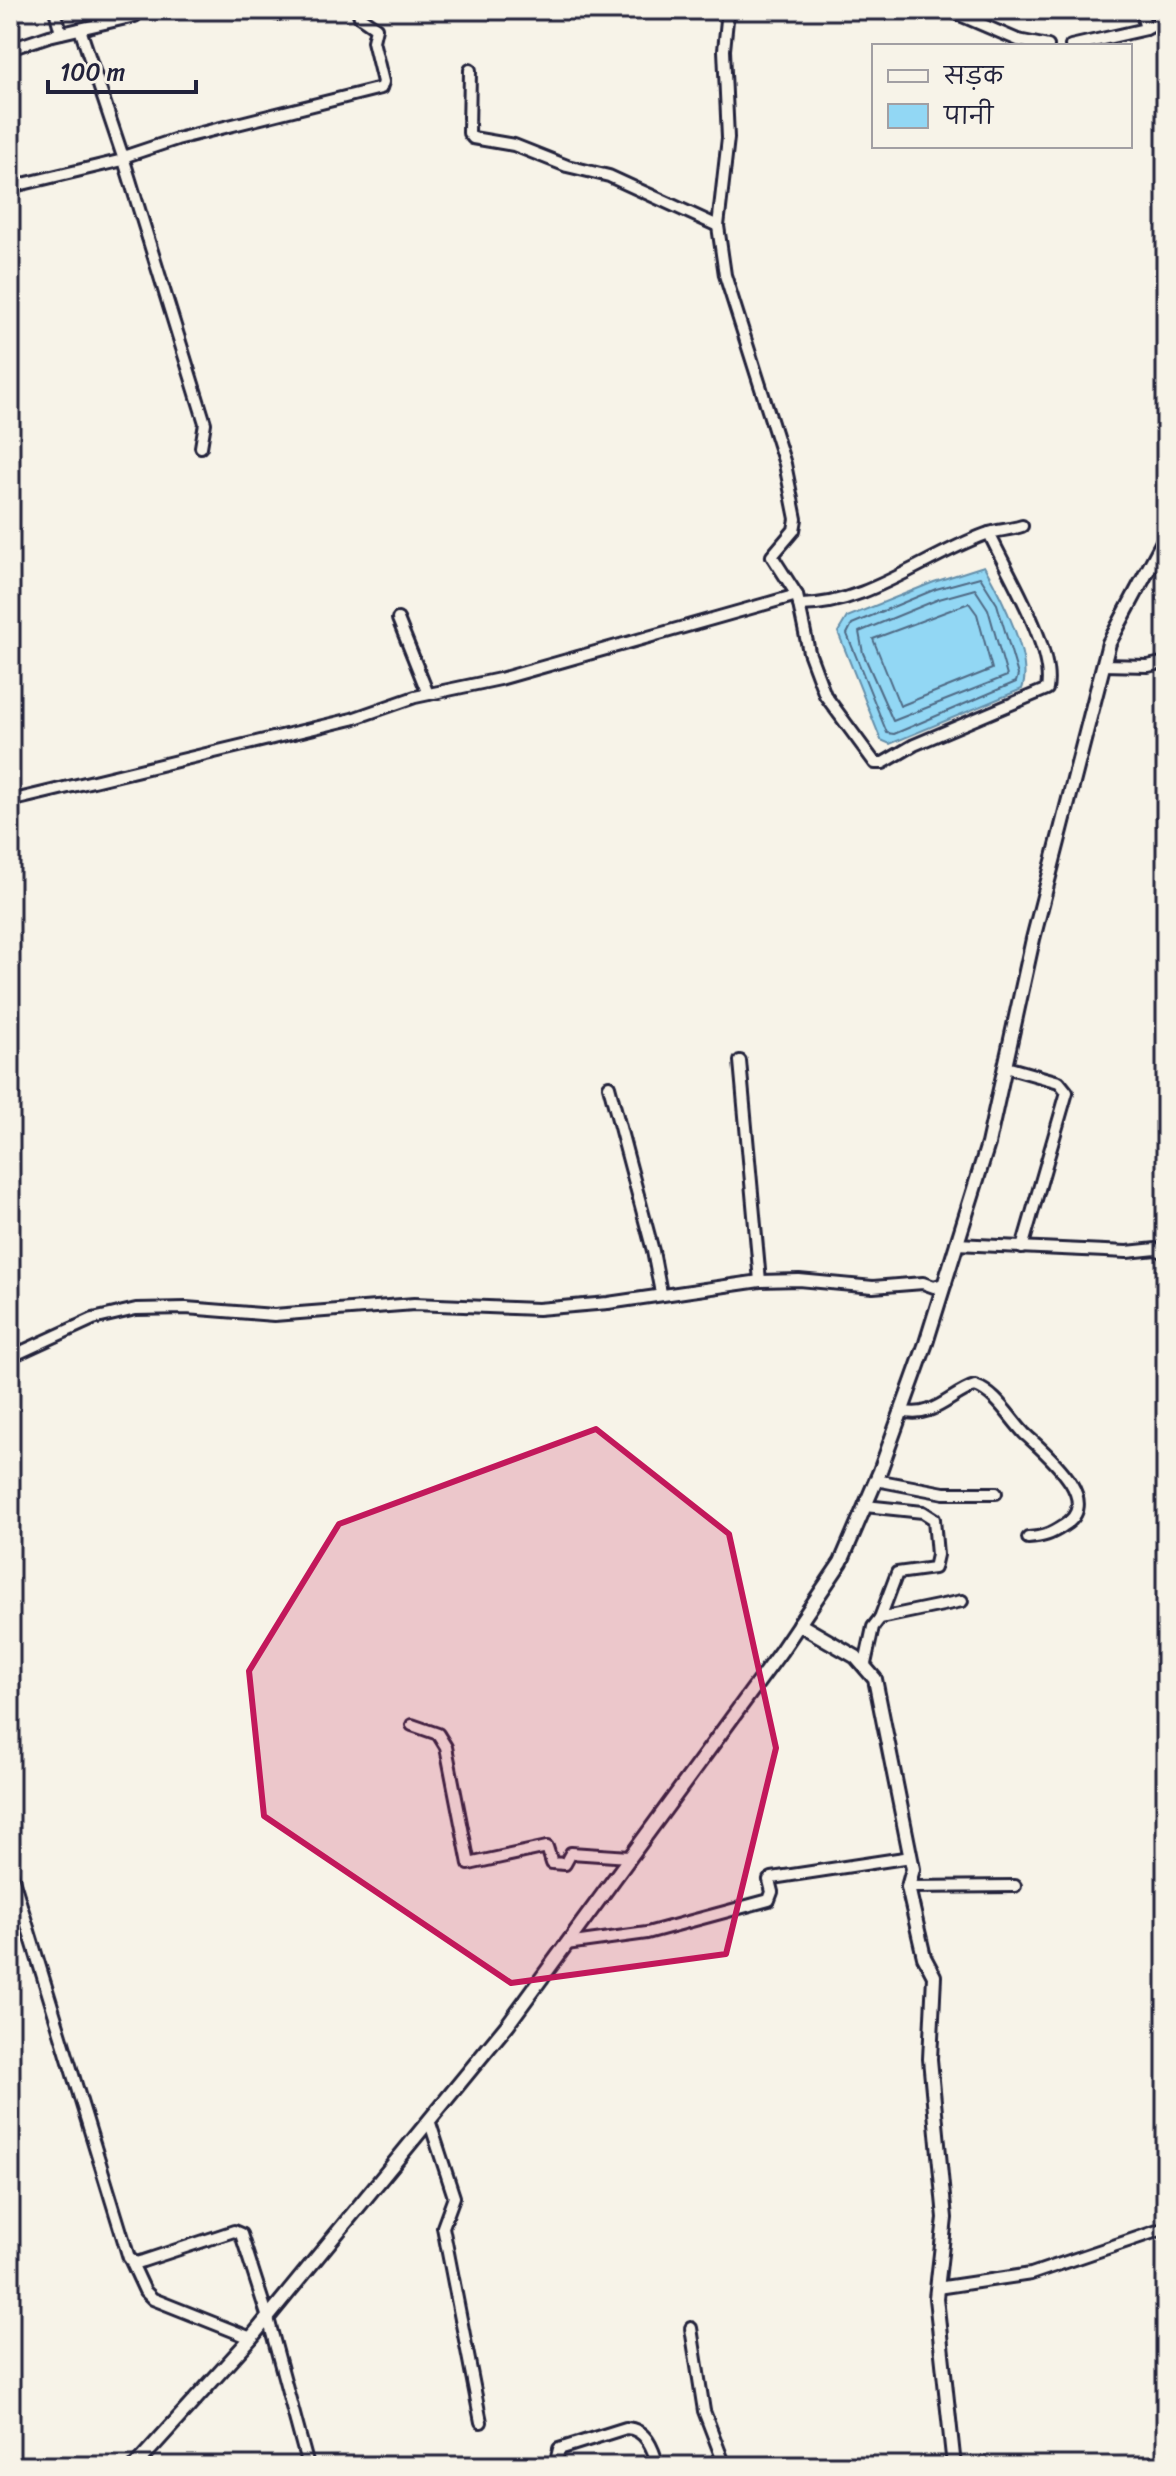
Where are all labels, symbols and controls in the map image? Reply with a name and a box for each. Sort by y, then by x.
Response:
scale bar [48,44,196,94]
legend [872,44,1132,148]
text: 100 m [60,51,125,93]
text: सड़क [942,55,1005,97]
text: पानी [942,95,995,137]

